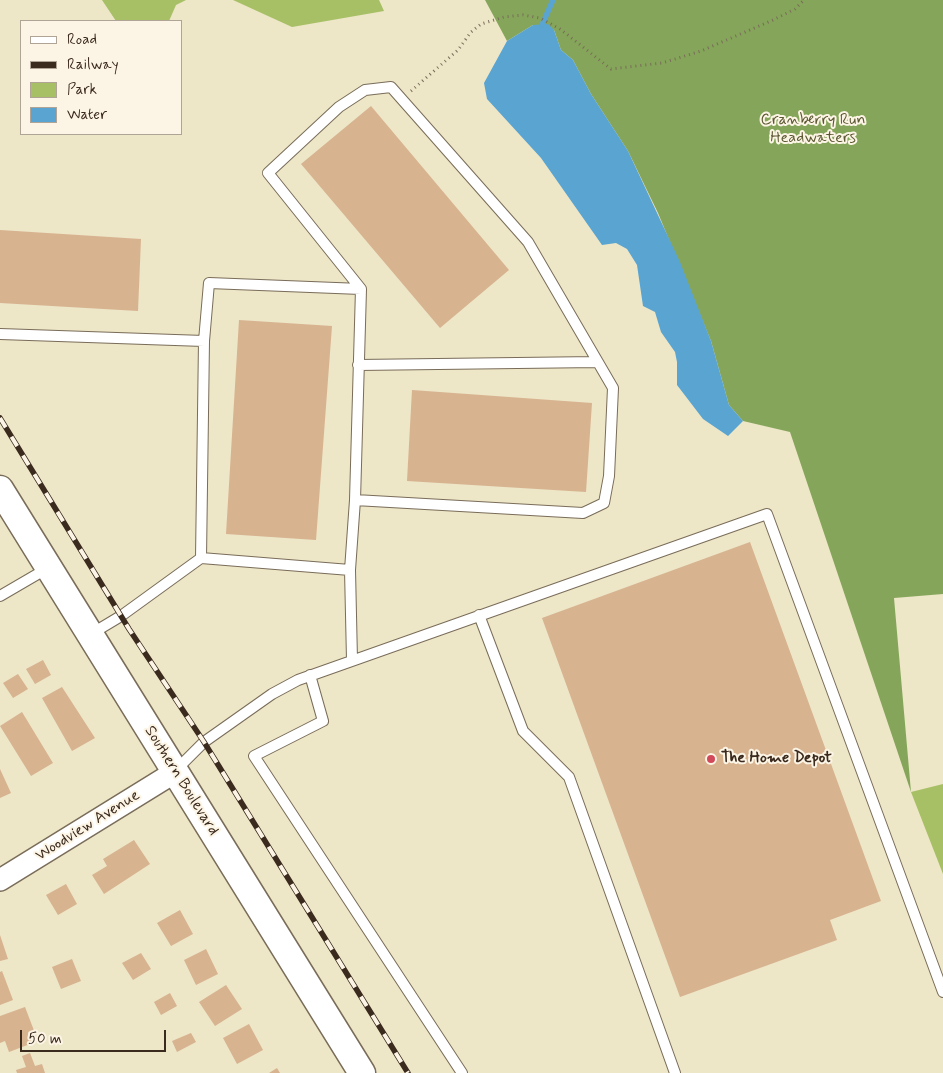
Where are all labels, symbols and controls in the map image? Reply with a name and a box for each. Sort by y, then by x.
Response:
legend [20,20,182,135]
text: Road [67,30,97,50]
text: Railway [67,55,119,75]
text: Park [67,80,97,100]
text: Water [67,105,107,125]
park label: Cranberry Run Headwaters [760,111,866,149]
street label: Southern Boulevard [140,723,222,839]
place label: The Home Depot [721,749,832,769]
marker: The Home Depot [705,753,717,765]
street label: Woodview Avenue [32,786,144,866]
scale bar [22,1020,169,1052]
text: 50 m [28,1029,62,1049]

